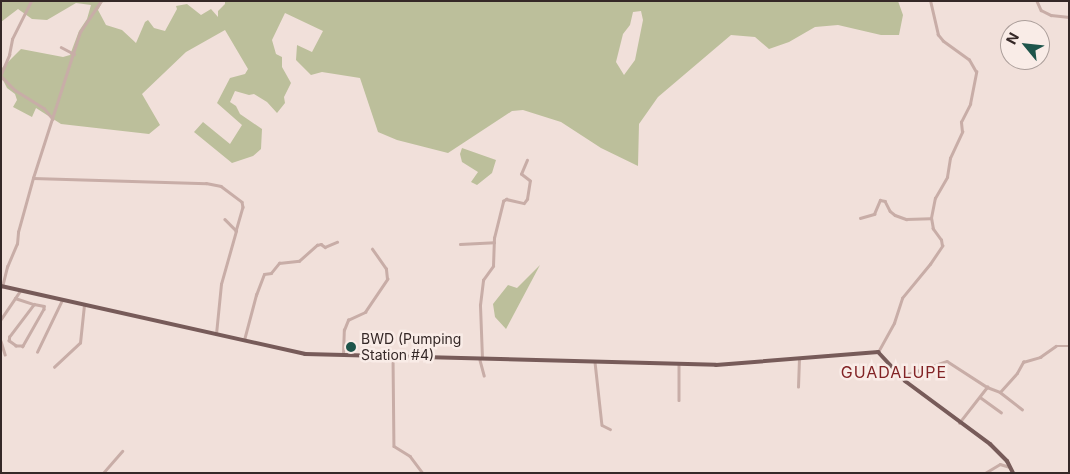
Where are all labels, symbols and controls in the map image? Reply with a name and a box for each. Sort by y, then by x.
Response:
north arrow [1000,20,1050,70]
text: N [1002,29,1022,47]
place label: BWD (Pumping Station #4) [361,331,461,364]
marker: BWD (Pumping Station #4) [345,341,357,353]
district label: GUADALUPE [840,362,948,382]

